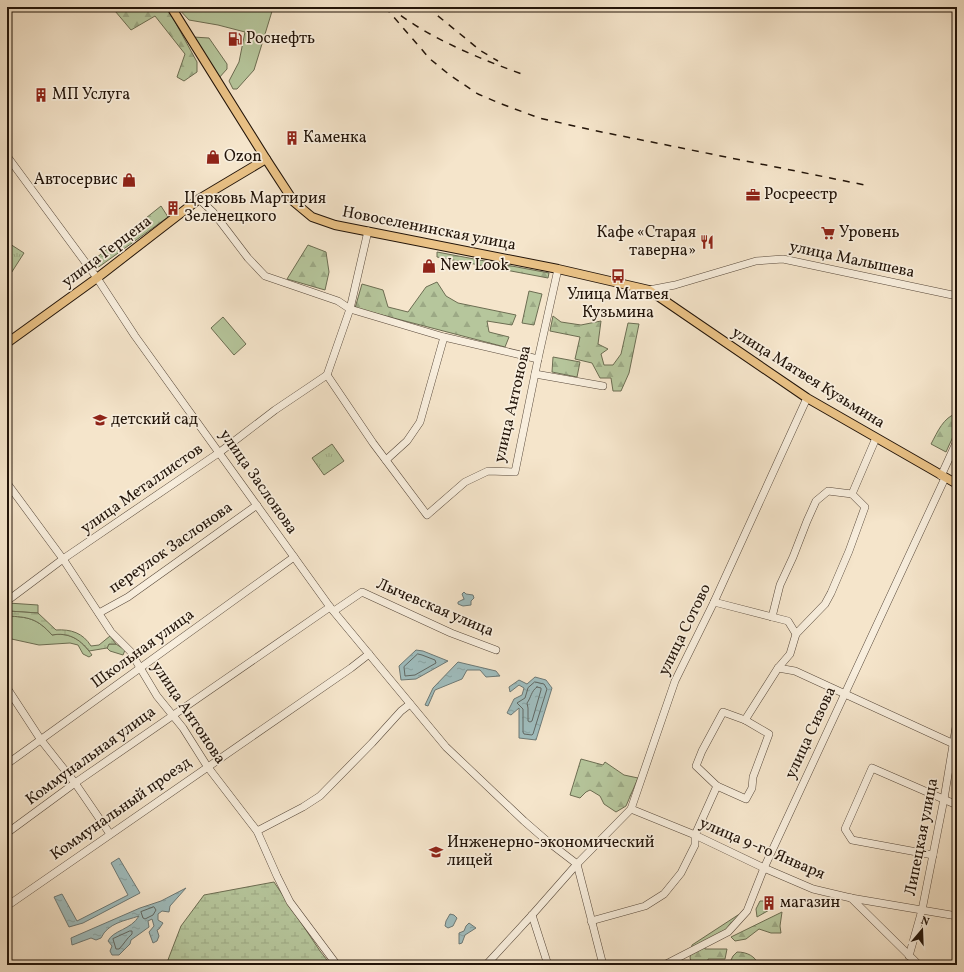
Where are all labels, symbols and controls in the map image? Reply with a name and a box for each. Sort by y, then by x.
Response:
place label: Роснефть [246,28,315,50]
fuel station icon: Роснефть [227,31,243,47]
place label: МП Услуга [52,84,130,106]
building icon: МП Услуга [33,87,49,103]
place label: Каменка [303,127,367,149]
building icon: Каменка [284,130,300,146]
place label: Ozon [224,146,262,168]
shop icon: Ozon [205,149,221,165]
place label: Автосервис [34,169,118,191]
shop icon: Автосервис [121,172,137,188]
place label: Росреестр [764,184,837,206]
office icon: Росреестр [745,187,761,203]
place label: Церковь Мартирия Зеленецкого [184,188,326,228]
building icon: Церковь Мартирия Зеленецкого [165,200,181,216]
street label: Новоселенинская улица [340,201,518,257]
street label: улица Герцена [57,211,157,293]
place label: Кафе «Старая таверна» [596,222,696,262]
place label: Уровень [839,222,899,244]
supermarket icon: Уровень [820,225,836,241]
restaurant icon: Кафе «Старая таверна» [699,234,715,250]
street label: улица Малышева [787,236,917,284]
place label: New Look [440,255,509,277]
shop icon: New Look [421,258,437,274]
bus stop icon: Улица Матвея Кузьмина [610,268,626,284]
place label: Улица Матвея Кузьмина [567,284,669,324]
street label: улица Матвея Кузьмина [727,322,889,434]
street label: улица Антонова [489,343,537,465]
place label: детский сад [111,409,198,431]
school or university icon: детский сад [92,412,108,428]
street label: улица Заслонова [214,425,302,539]
street label: улица Металлистов [76,438,208,540]
street label: переулок Заслонова [105,497,237,599]
street label: Лычевская улица [373,573,497,643]
street label: улица Сотово [653,580,717,680]
street label: Школьная улица [87,604,199,694]
street label: улица Антонова [145,657,231,769]
street label: улица Сизова [780,683,842,783]
street label: Коммунальная улица [21,701,161,811]
street label: Коммунальный проезд [46,752,196,866]
street label: Липецкая улица [900,776,944,898]
street label: улица 9-го Января [696,813,828,885]
place label: Инженерно-экономический лицей [447,832,655,872]
school or university icon: Инженерно-экономический лицей [428,844,444,860]
place label: магазин [780,892,841,914]
building icon: магазин [761,895,777,911]
north arrow [902,910,942,950]
text: N [919,914,931,930]

